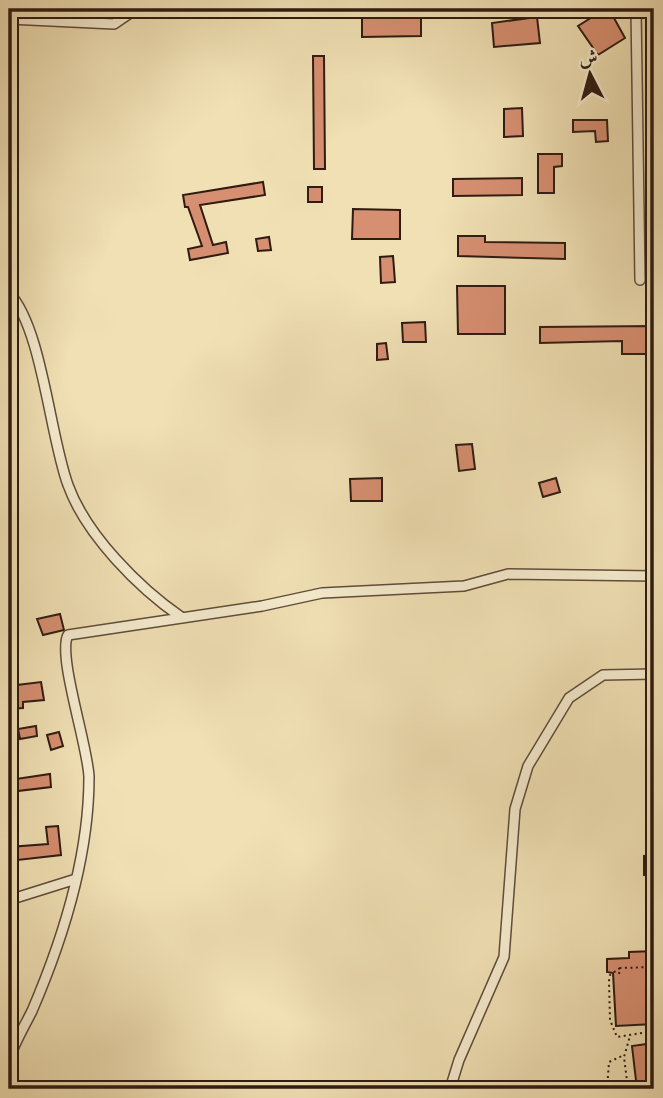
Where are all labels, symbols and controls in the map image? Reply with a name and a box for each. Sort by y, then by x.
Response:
north arrow [554,38,624,108]
text: ش [578,44,599,72]

